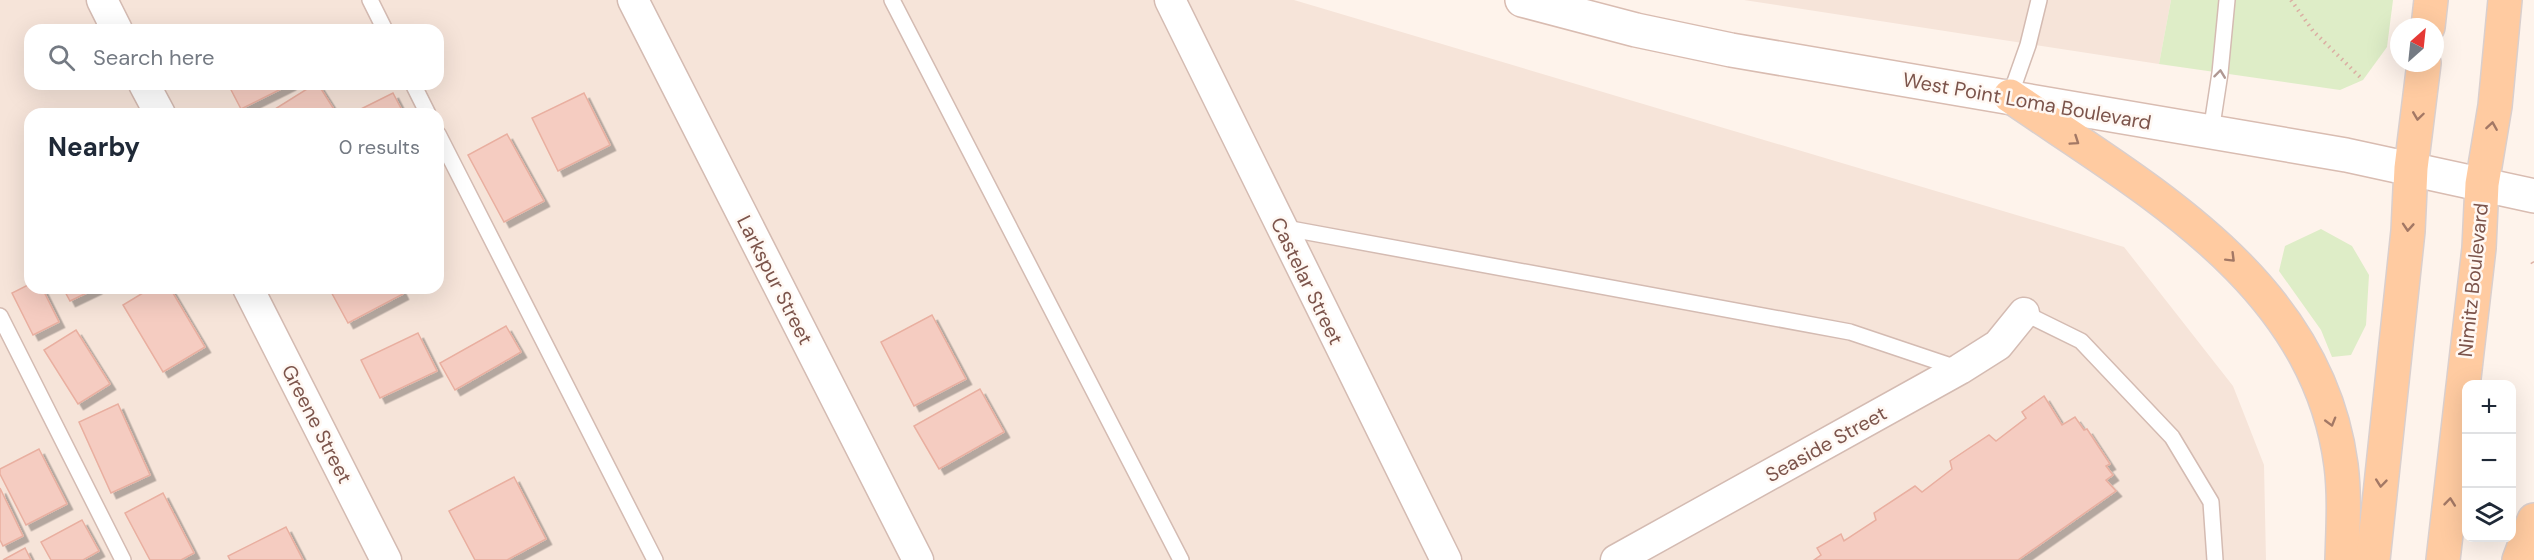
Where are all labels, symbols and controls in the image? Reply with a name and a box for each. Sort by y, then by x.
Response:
north arrow [2390,18,2444,72]
search box [24,24,444,90]
icon: search [45,41,78,74]
text: Search here [93,43,214,72]
street label: West Point Loma Boulevard [1901,66,2153,136]
one-way arrow [2213,70,2225,79]
one-way arrow [2412,111,2425,120]
one-way arrow [2485,122,2498,132]
text: Nearby [48,130,140,164]
text: 0 results [339,134,420,160]
one-way arrow [2069,134,2080,145]
street label: Nimitz Boulevard [2452,202,2494,358]
street label: Larkspur Street [731,211,819,349]
street label: Castelar Street [1265,213,1349,349]
one-way arrow [2402,222,2415,231]
one-way arrow [2224,251,2234,262]
street label: Greene Street [276,360,358,488]
map controls [2462,380,2516,542]
button: + [2462,380,2516,434]
street label: Seaside Street [1761,400,1891,488]
one-way arrow [2324,416,2336,427]
button: − [2462,434,2516,488]
one-way arrow [2375,479,2388,488]
button: layers [2462,488,2516,542]
one-way arrow [2443,497,2455,506]

